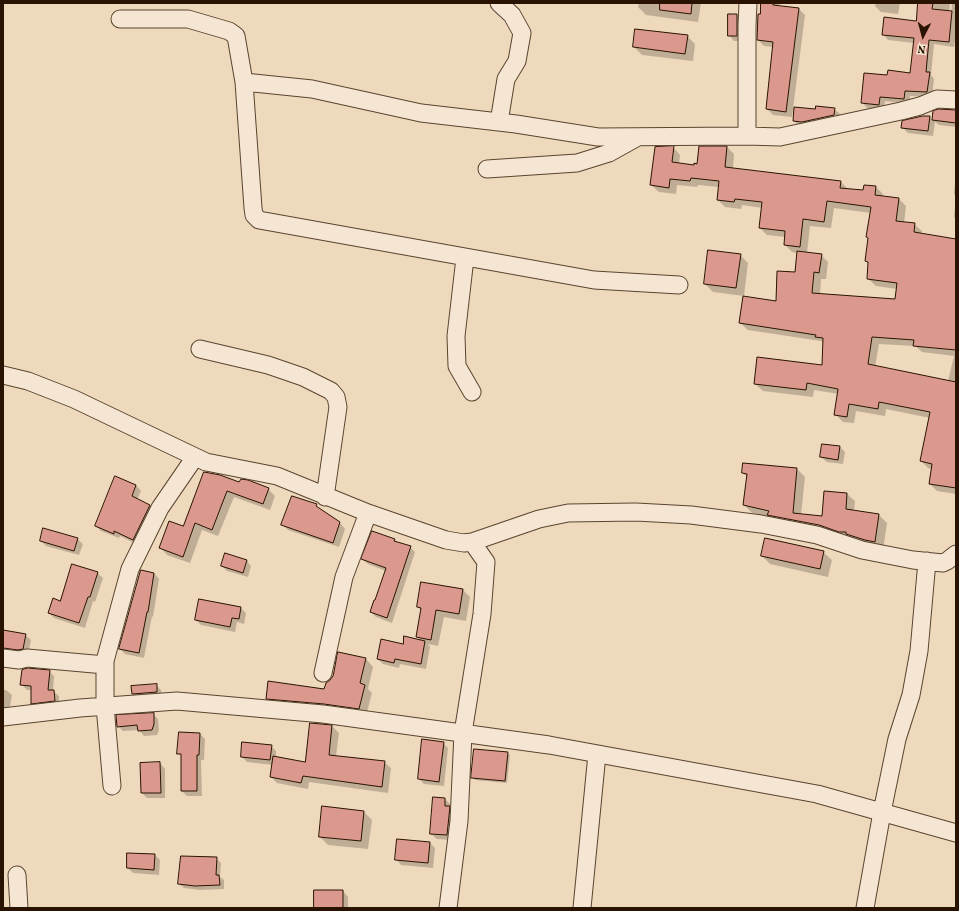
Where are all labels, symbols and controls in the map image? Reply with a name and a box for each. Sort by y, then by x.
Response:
north arrow [903,16,943,56]
text: N [917,41,926,56]

